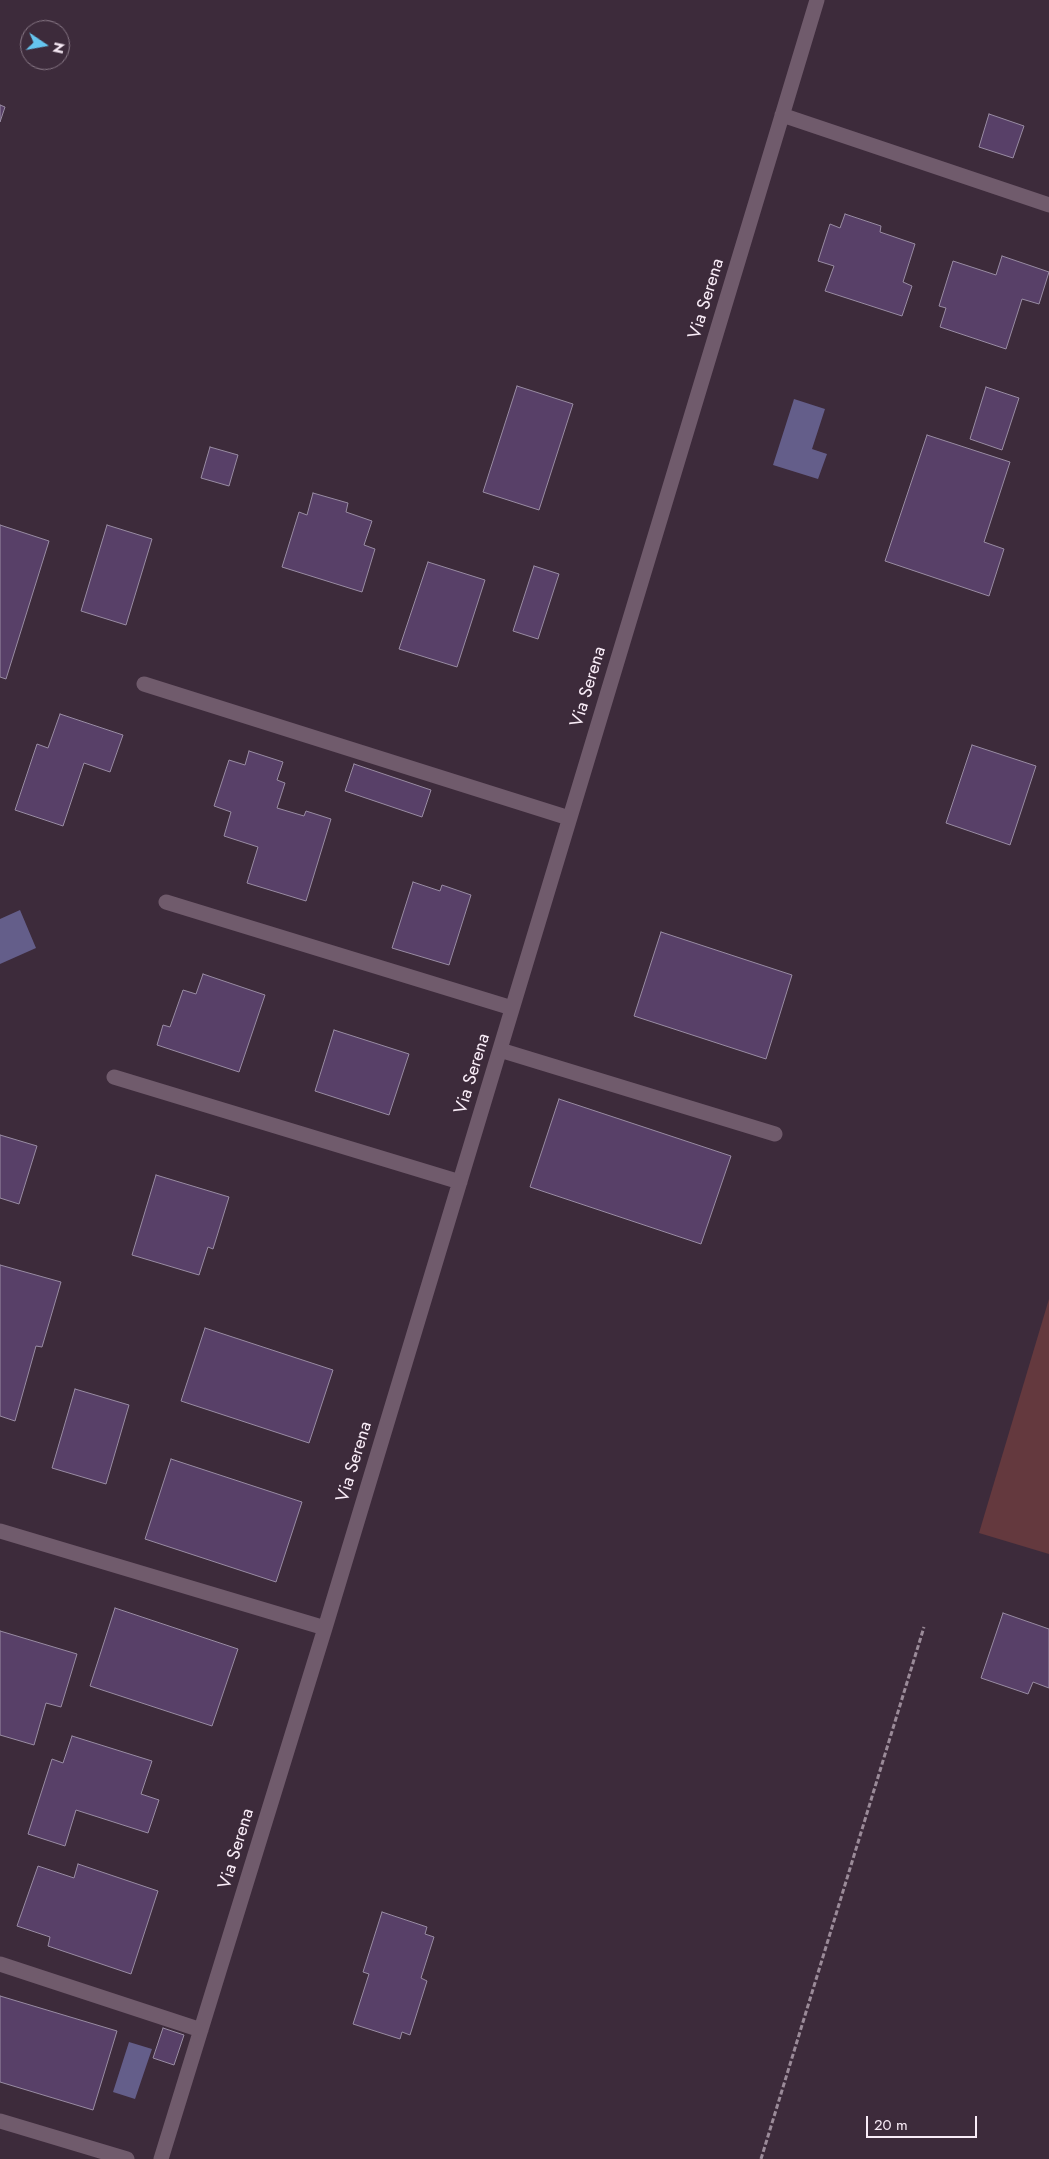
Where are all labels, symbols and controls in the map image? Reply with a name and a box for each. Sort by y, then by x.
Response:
north arrow [20,20,70,70]
text: N [48,40,70,55]
street label: Via Serena [685,256,729,342]
street label: Via Serena [567,644,611,730]
street label: Via Serena [451,1031,495,1117]
street label: Via Serena [333,1419,377,1505]
street label: Via Serena [215,1806,259,1892]
scale bar [869,2106,980,2138]
text: 20 m [874,2114,908,2136]

